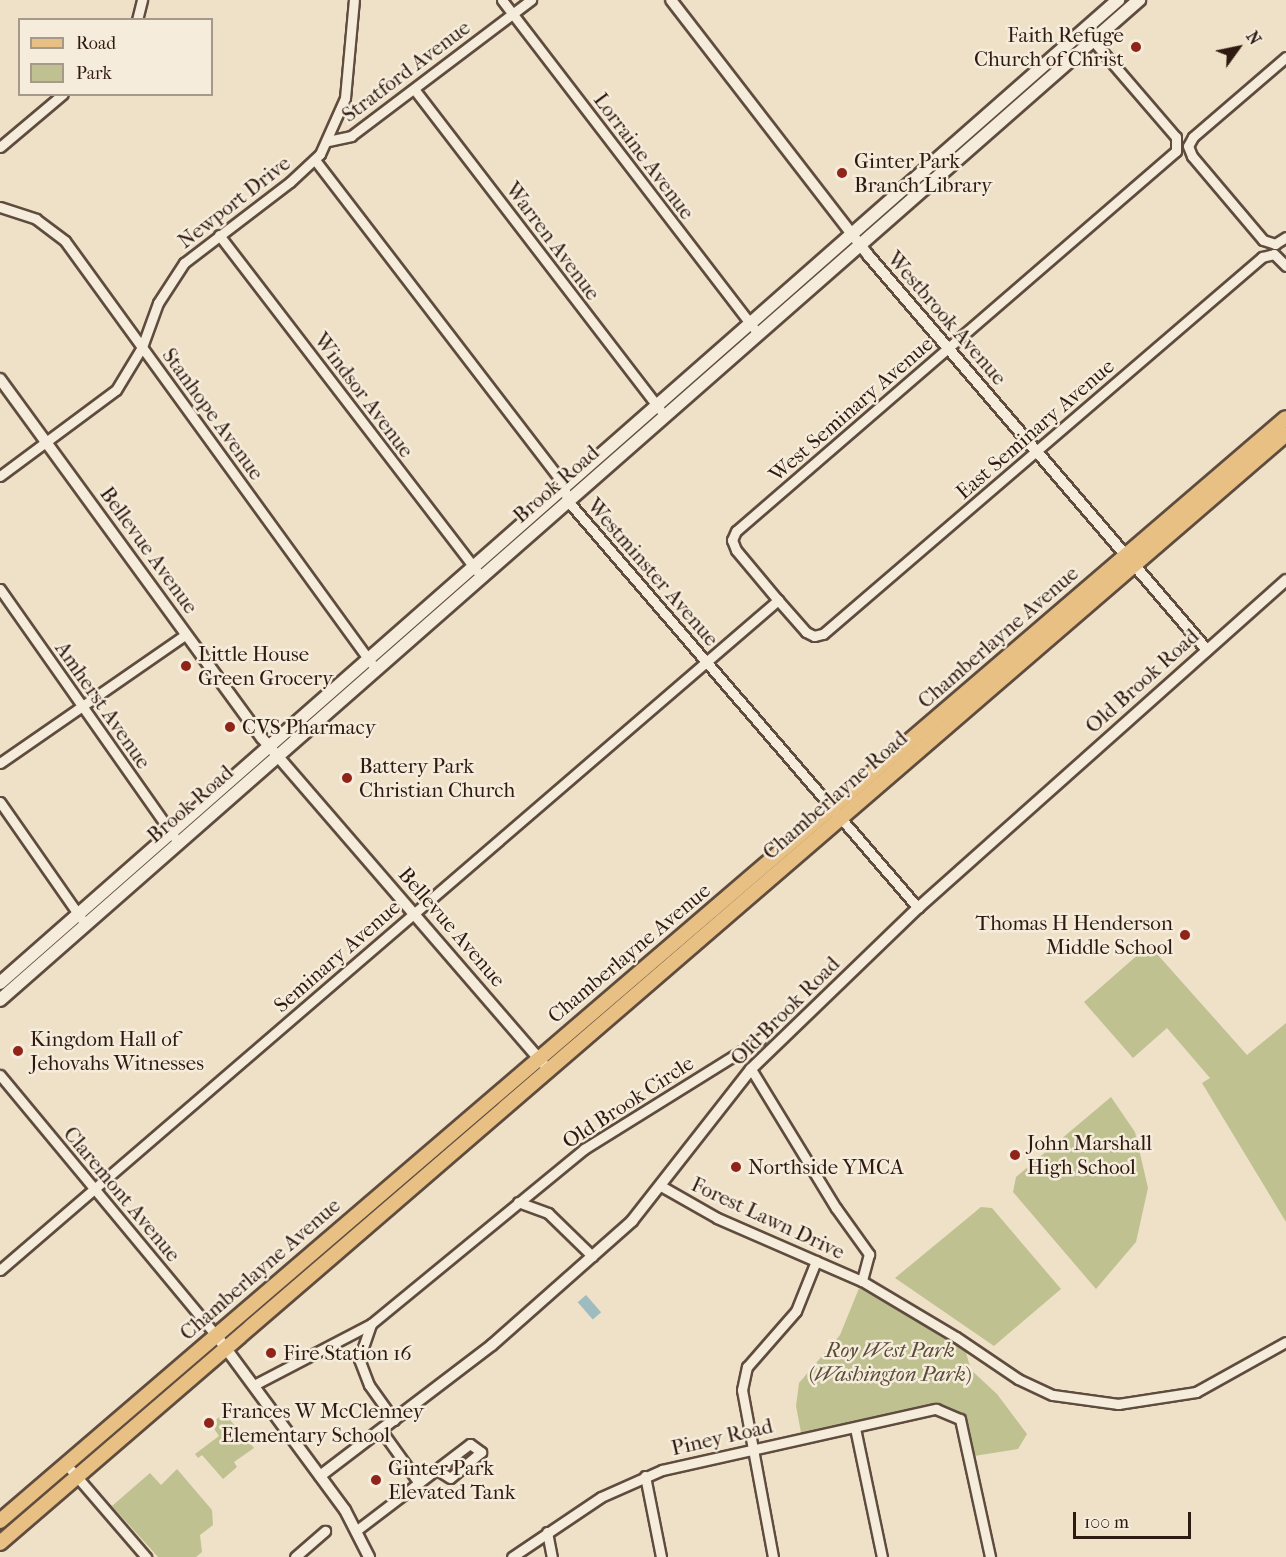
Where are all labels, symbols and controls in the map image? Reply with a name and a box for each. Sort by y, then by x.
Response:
street label: Stratford Avenue [337,15,475,127]
legend [18,18,213,96]
north arrow [1208,18,1268,78]
place label: Faith Refuge Church of Christ [974,22,1124,72]
text: N [1242,28,1265,48]
text: Road [76,33,116,54]
marker: Faith Refuge Church of Christ [1129,40,1143,54]
text: Park [76,63,112,84]
street label: Lorraine Avenue [588,88,700,224]
place label: Ginter Park Branch Library [854,148,992,198]
street label: Newport Drive [173,150,295,254]
marker: Ginter Park Branch Library [835,166,849,180]
street label: Warren Avenue [500,177,606,305]
street label: Westbrook Avenue [882,246,1012,390]
street label: Windsor Avenue [309,328,419,462]
street label: West Seminary Avenue [764,331,938,487]
street label: Stanhope Avenue [157,343,269,485]
street label: East Seminary Avenue [951,353,1119,505]
street label: Brook Road [508,440,604,528]
street label: Bellevue Avenue [95,482,203,618]
street label: Westminster Avenue [582,493,724,651]
street label: Chamberlayne Avenue [913,560,1083,714]
street label: Old Brook Road [1080,623,1204,739]
street label: Amherst Avenue [50,636,156,774]
place label: Little House Green Grocery [198,641,333,691]
marker: Little House Green Grocery [179,659,193,673]
place label: CVS Pharmacy [242,714,376,740]
marker: CVS Pharmacy [223,720,237,734]
street label: Chamberlayne Road [758,725,912,865]
place label: Battery Park Christian Church [359,753,515,803]
street label: Brook Road [142,760,238,848]
marker: Battery Park Christian Church [340,771,354,785]
street label: Bellevue Avenue [393,862,511,992]
street label: Chamberlayne Avenue [543,878,715,1028]
street label: Seminary Avenue [269,894,405,1018]
place label: Thomas H Henderson Middle School [976,910,1173,960]
marker: Thomas H Henderson Middle School [1178,928,1192,942]
street label: Old Brook Road [725,951,845,1071]
place label: Kingdom Hall of Jehovahs Witnesses [30,1026,204,1076]
marker: Kingdom Hall of Jehovahs Witnesses [11,1044,25,1058]
street label: Old Brook Circle [558,1050,698,1154]
street label: Claremont Avenue [58,1121,186,1267]
place label: John Marshall High School [1027,1130,1152,1180]
marker: John Marshall High School [1008,1148,1022,1162]
place label: Northside YMCA [748,1154,904,1180]
marker: Northside YMCA [729,1160,743,1174]
street label: Forest Lawn Drive [687,1171,849,1265]
street label: Chamberlayne Avenue [175,1192,345,1346]
park label: Roy West Park (Washington Park) [809,1337,971,1387]
place label: Fire Station 16 [283,1340,412,1366]
marker: Fire Station 16 [264,1346,278,1360]
place label: Frances W McClenney Elementary School [221,1398,424,1448]
street label: Piney Road [669,1413,775,1461]
marker: Frances W McClenney Elementary School [202,1416,216,1430]
place label: Ginter Park Elevated Tank [388,1455,516,1505]
marker: Ginter Park Elevated Tank [369,1473,383,1487]
scale bar [1076,1500,1194,1538]
text: 100 m [1084,1512,1129,1533]

